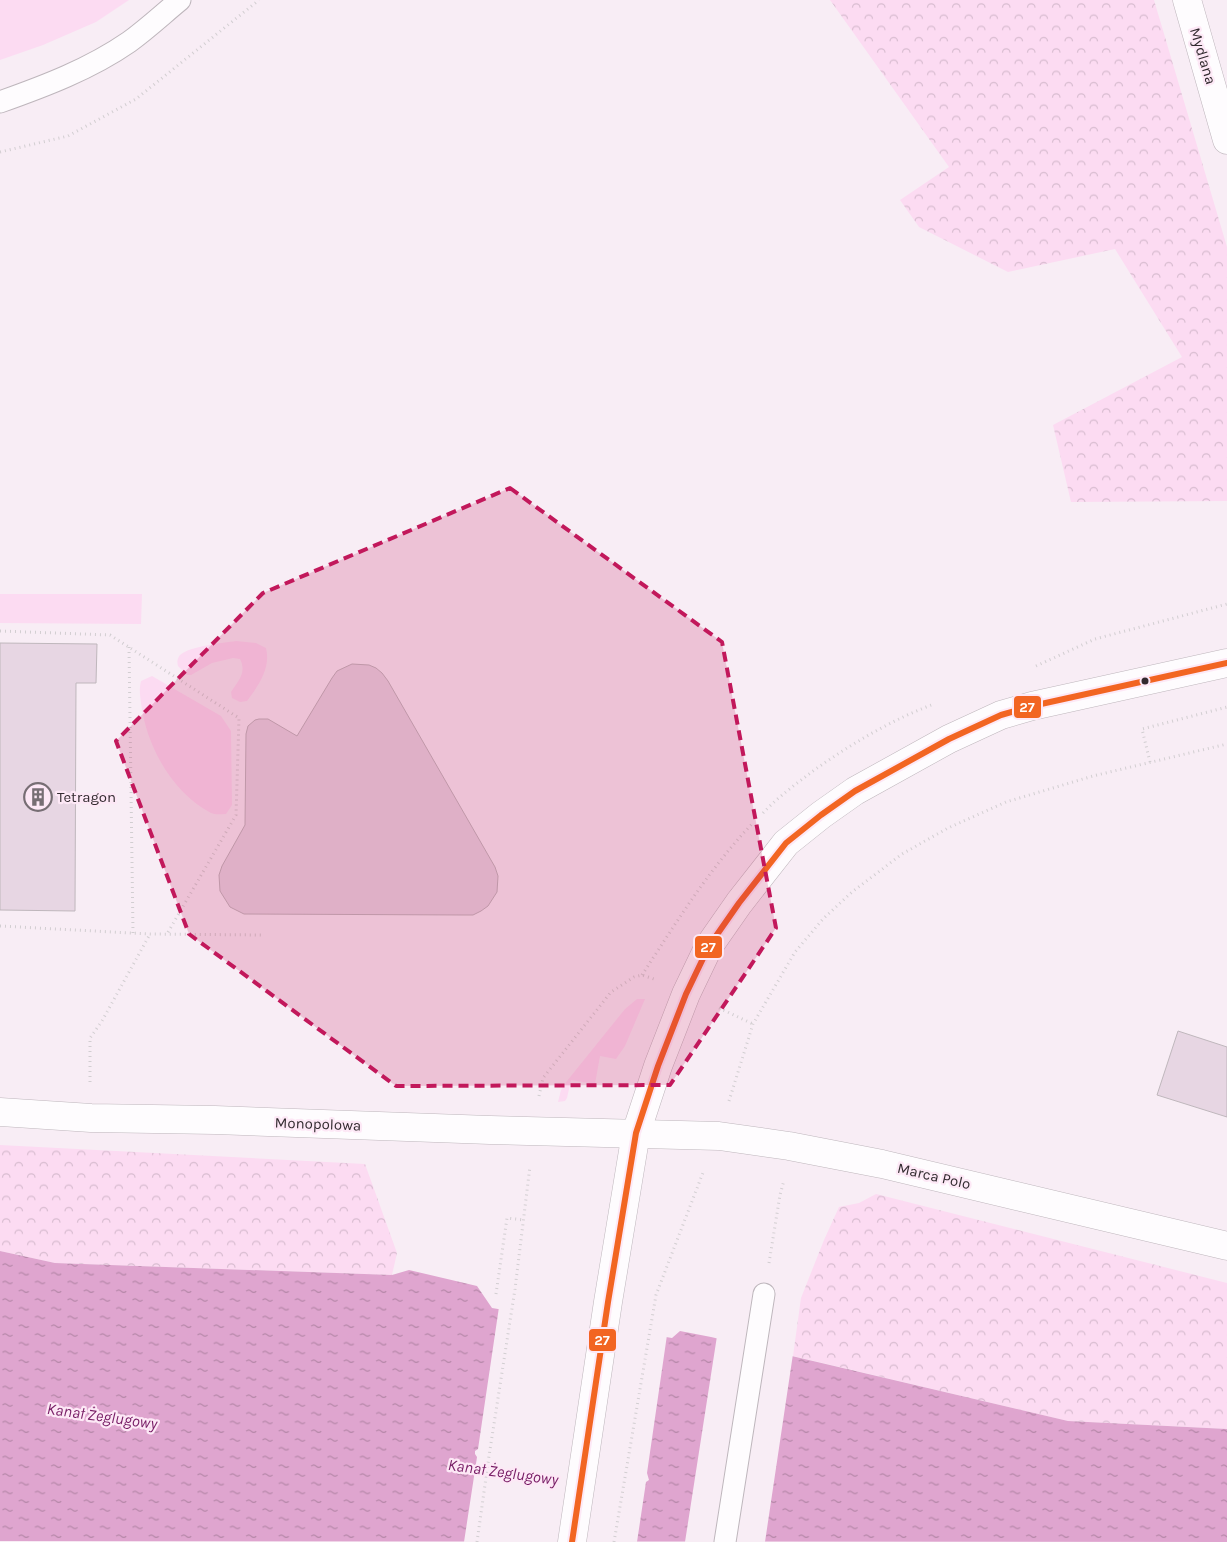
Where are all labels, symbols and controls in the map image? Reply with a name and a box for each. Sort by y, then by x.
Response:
street label: Mydlana [1186,25,1220,87]
unlabelled marker [1140,676,1150,686]
line badge: 27 [1013,695,1042,719]
text: 27 [1019,699,1035,716]
building icon: Tetragon [23,782,53,812]
place label: Tetragon [57,788,116,806]
line badge: 27 [694,935,723,959]
text: 27 [700,939,716,956]
street label: Monopolowa [274,1113,362,1135]
street label: Marca Polo [896,1159,972,1193]
line badge: 27 [588,1328,617,1352]
text: 27 [594,1332,610,1349]
water label: Kanał Żeglugowy [46,1399,159,1433]
water label: Kanał Żeglugowy [447,1455,560,1489]

